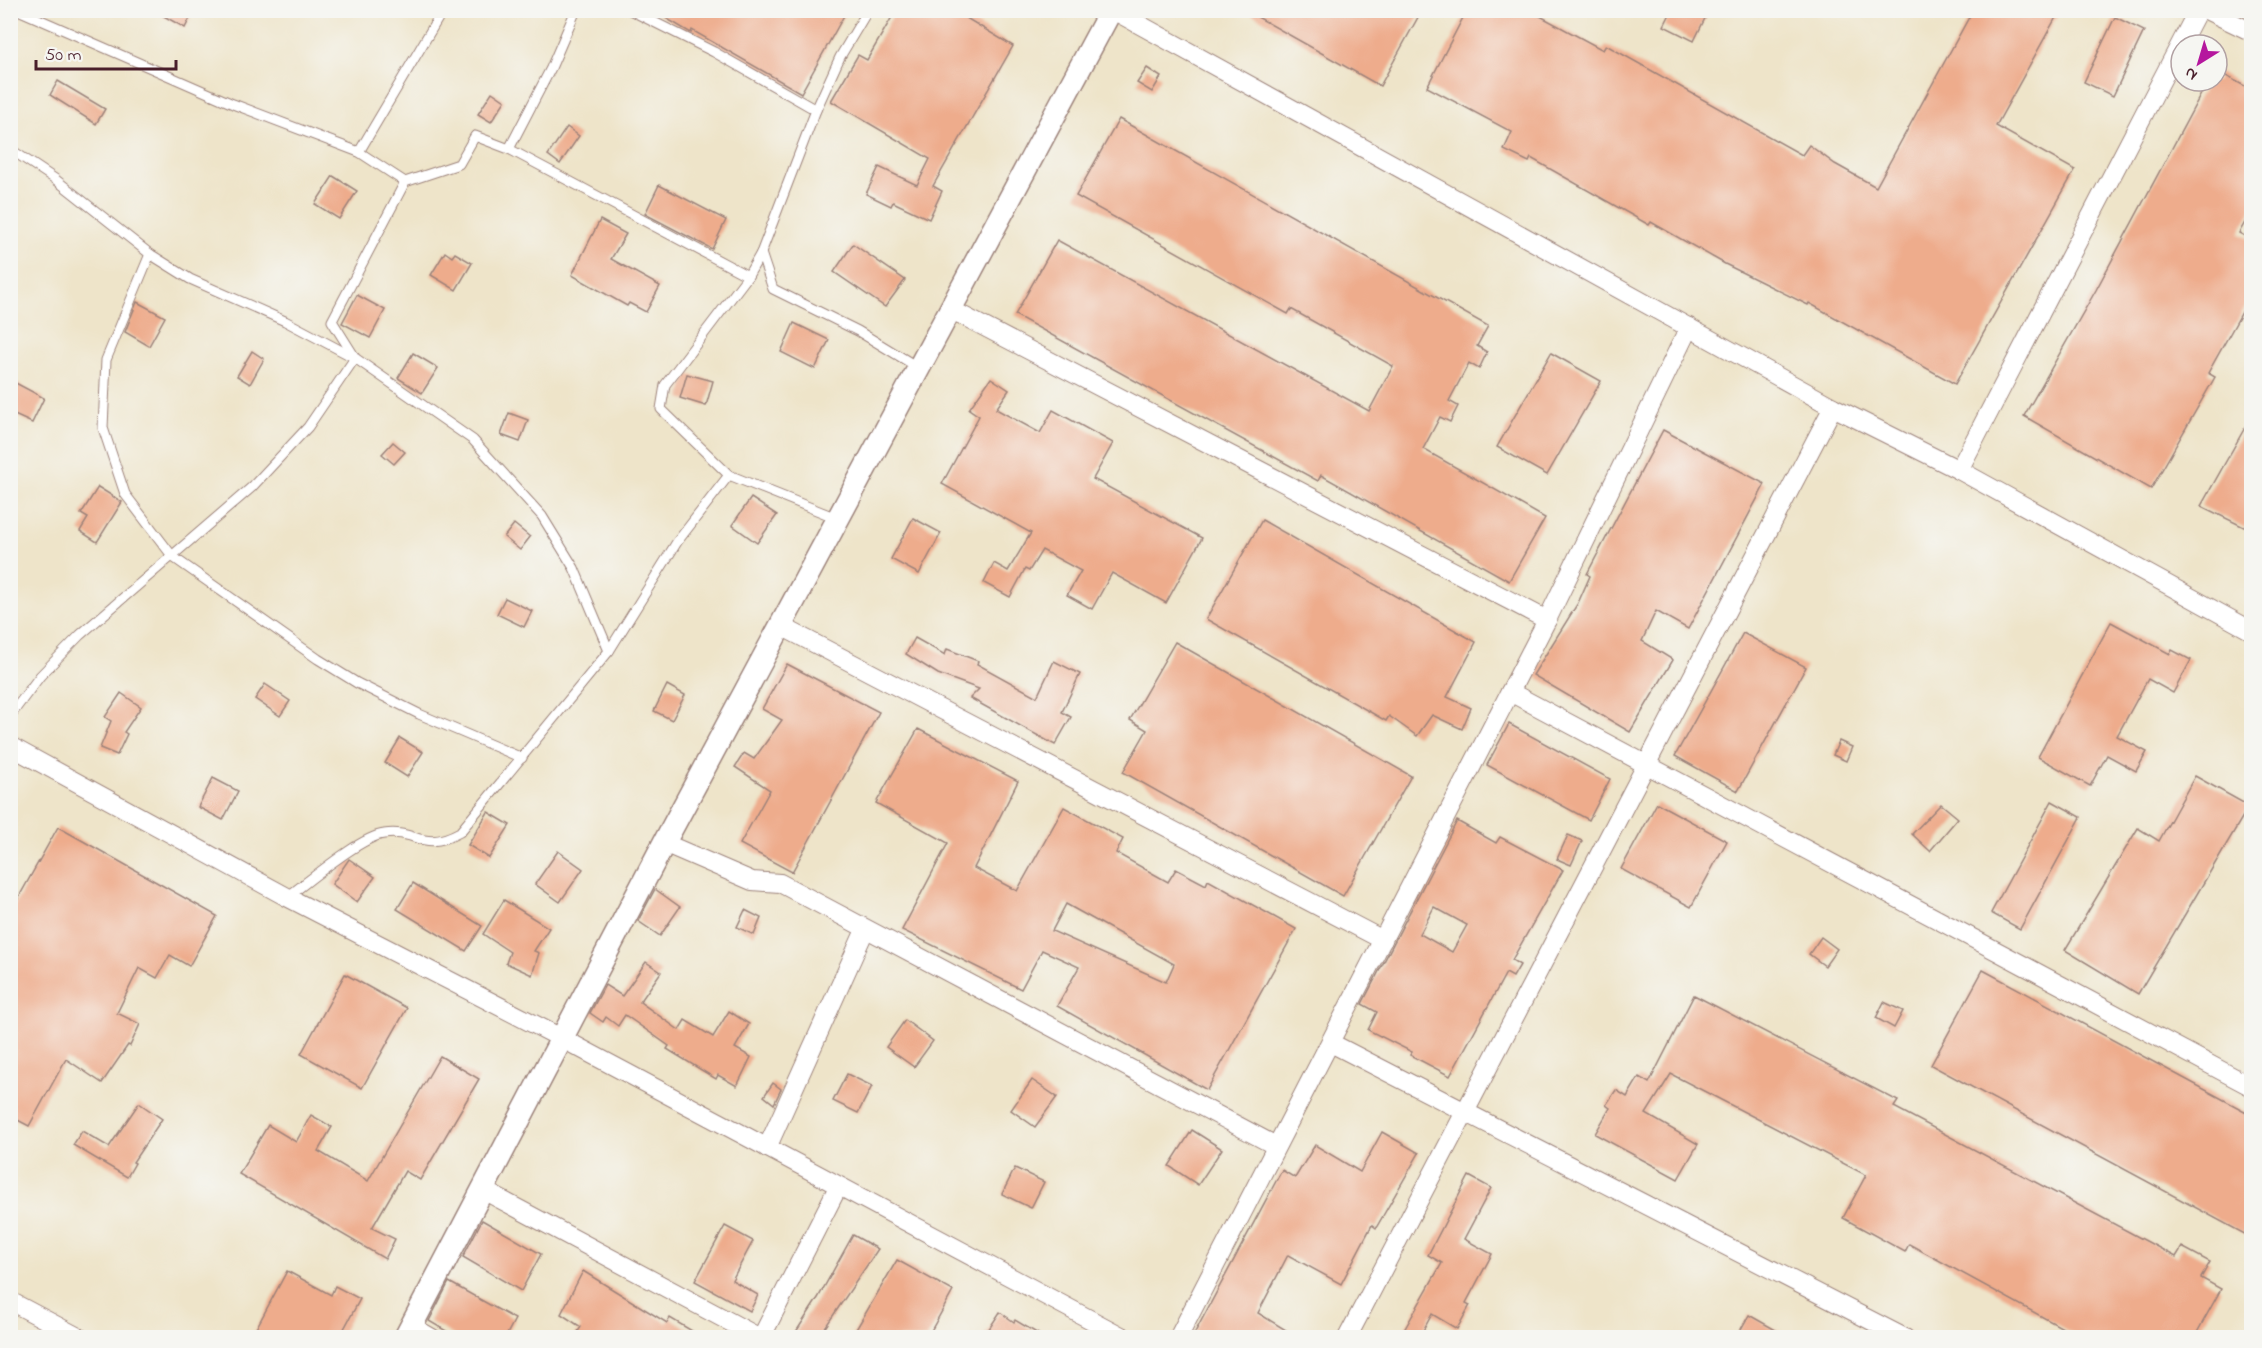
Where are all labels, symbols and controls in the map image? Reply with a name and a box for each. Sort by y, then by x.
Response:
scale bar [36,33,176,71]
north arrow [2169,33,2229,93]
text: 50 m [45,43,82,69]
text: N [2179,60,2203,86]

